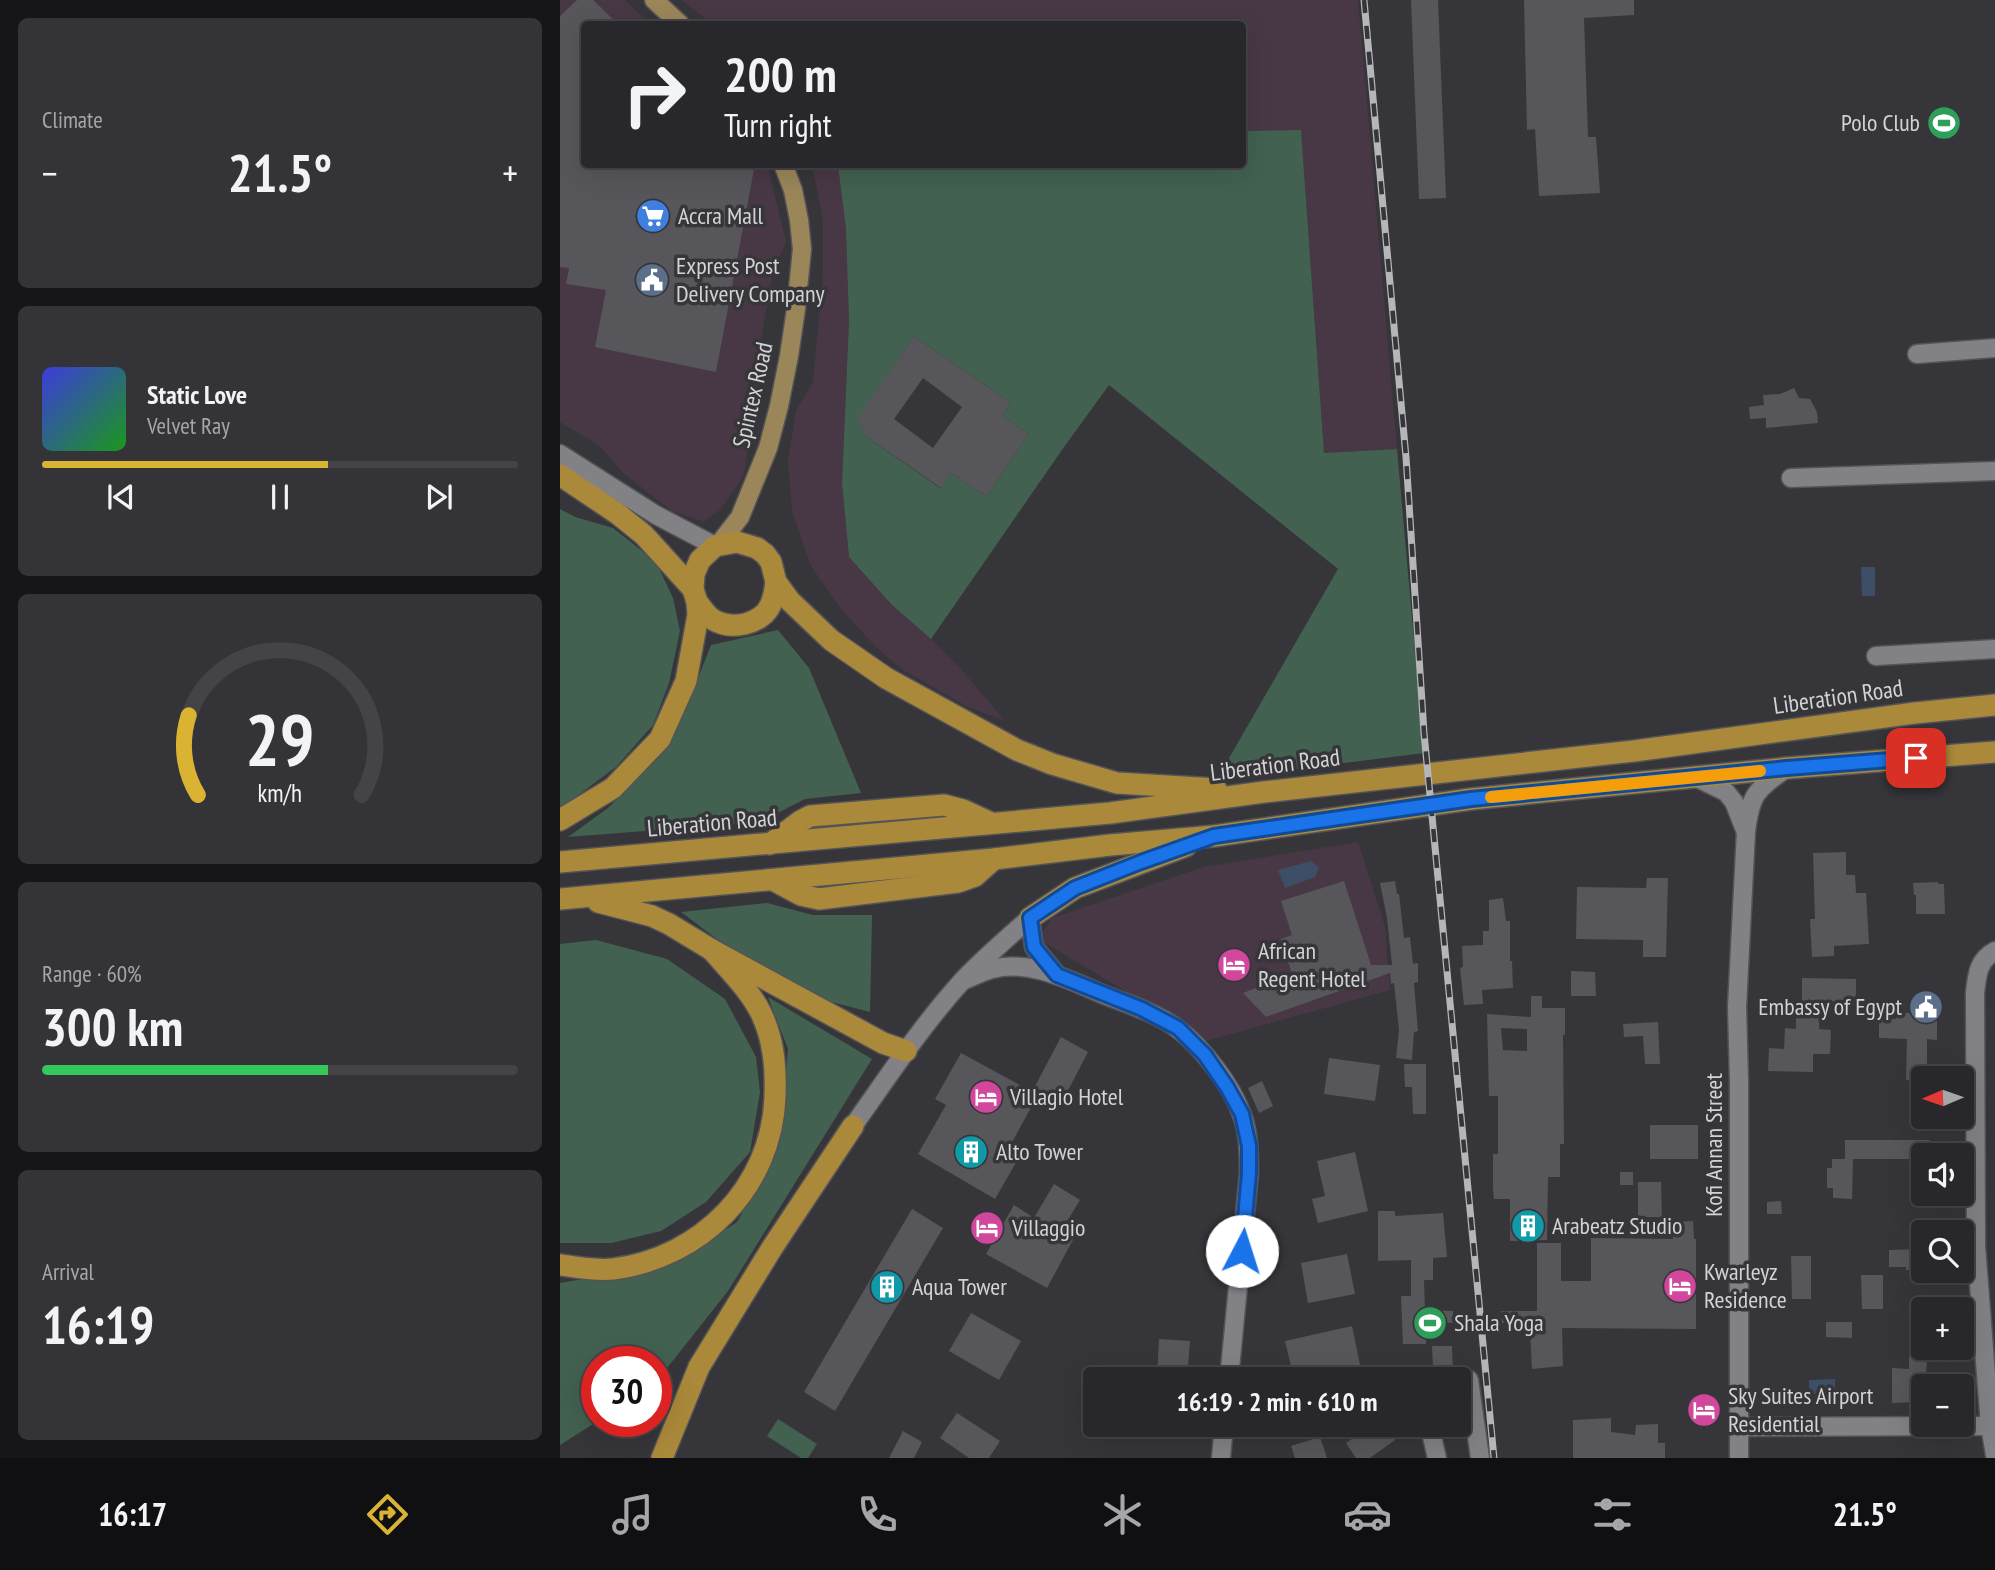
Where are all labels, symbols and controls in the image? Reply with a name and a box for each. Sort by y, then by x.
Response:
text: 200 m [724,42,837,106]
icon: right [609,49,700,140]
text: Turn right [724,104,832,146]
sports icon: Polo Club [1925,104,1963,142]
text: Climate [42,105,103,134]
place label: Polo Club [1841,107,1920,138]
text: 21.5° [228,139,332,206]
text: − [42,148,58,197]
text: + [502,148,518,197]
supermarket icon: Accra Mall [634,197,672,235]
place label: Accra Mall [678,200,764,231]
place label: Express Post Delivery Company [676,250,824,309]
public building icon: Express Post Delivery Company [633,261,671,299]
street label: Spintex Road [725,339,780,451]
text: Static Love [147,378,247,411]
text: Velvet Ray [147,411,230,440]
icon: previous [102,478,140,516]
icon: pause [261,478,299,516]
icon: next [420,478,458,516]
street label: Liberation Road [1771,672,1905,721]
text: 29 [245,691,315,785]
pin [1886,728,1946,788]
icon: arrive [1897,739,1935,777]
street label: Liberation Road [1208,741,1342,788]
text: km/h [258,777,302,809]
street label: Liberation Road [646,801,778,844]
place label: African Regent Hotel [1258,935,1366,994]
hotel icon: African Regent Hotel [1215,946,1253,984]
text: Range · 60% [42,959,142,988]
public building icon: Embassy of Egypt [1907,988,1945,1026]
place label: Embassy of Egypt [1758,991,1902,1022]
text: 300 km [42,993,183,1060]
north arrow [1911,1066,1974,1129]
map controls [1911,1066,1974,1437]
street label: Kofi Annan Street [1698,1073,1729,1217]
hotel icon: Villagio Hotel [967,1078,1005,1116]
place label: Villagio Hotel [1009,1081,1124,1112]
building icon: Alto Tower [952,1133,990,1171]
place label: Alto Tower [996,1136,1083,1167]
button: sound [1911,1143,1974,1206]
building icon: Arabeatz Studio [1509,1207,1547,1245]
hotel icon: Villaggio [968,1209,1006,1247]
place label: Arabeatz Studio [1552,1210,1682,1241]
place label: Villaggio [1011,1212,1085,1243]
position arrow [1205,1214,1279,1288]
button: search [1911,1220,1974,1283]
place label: Kwarleyz Residence [1704,1256,1787,1315]
text: Arrival [42,1257,94,1286]
hotel icon: Kwarleyz Residence [1661,1267,1699,1305]
building icon: Aqua Tower [868,1268,906,1306]
place label: Aqua Tower [912,1271,1007,1302]
text: 16:19 [42,1291,154,1358]
button: + [1911,1297,1974,1360]
sports icon: Shala Yoga [1411,1304,1449,1342]
place label: Shala Yoga [1454,1307,1544,1338]
speed limit sign: 30 [581,1346,672,1437]
button: − [1911,1374,1974,1437]
place label: Sky Suites Airport Residential [1728,1380,1874,1439]
text: 16:19 · 2 min · 610 m [1177,1385,1377,1418]
hotel icon: Sky Suites Airport Residential [1685,1391,1723,1429]
icon: directions [363,1490,412,1539]
icon: music [608,1490,657,1539]
icon: phone [853,1490,902,1539]
icon: climate [1098,1490,1147,1539]
icon: car [1343,1490,1392,1539]
icon: filters [1588,1490,1637,1539]
text: 16:17 [98,1493,167,1535]
text: 21.5° [1833,1493,1897,1535]

